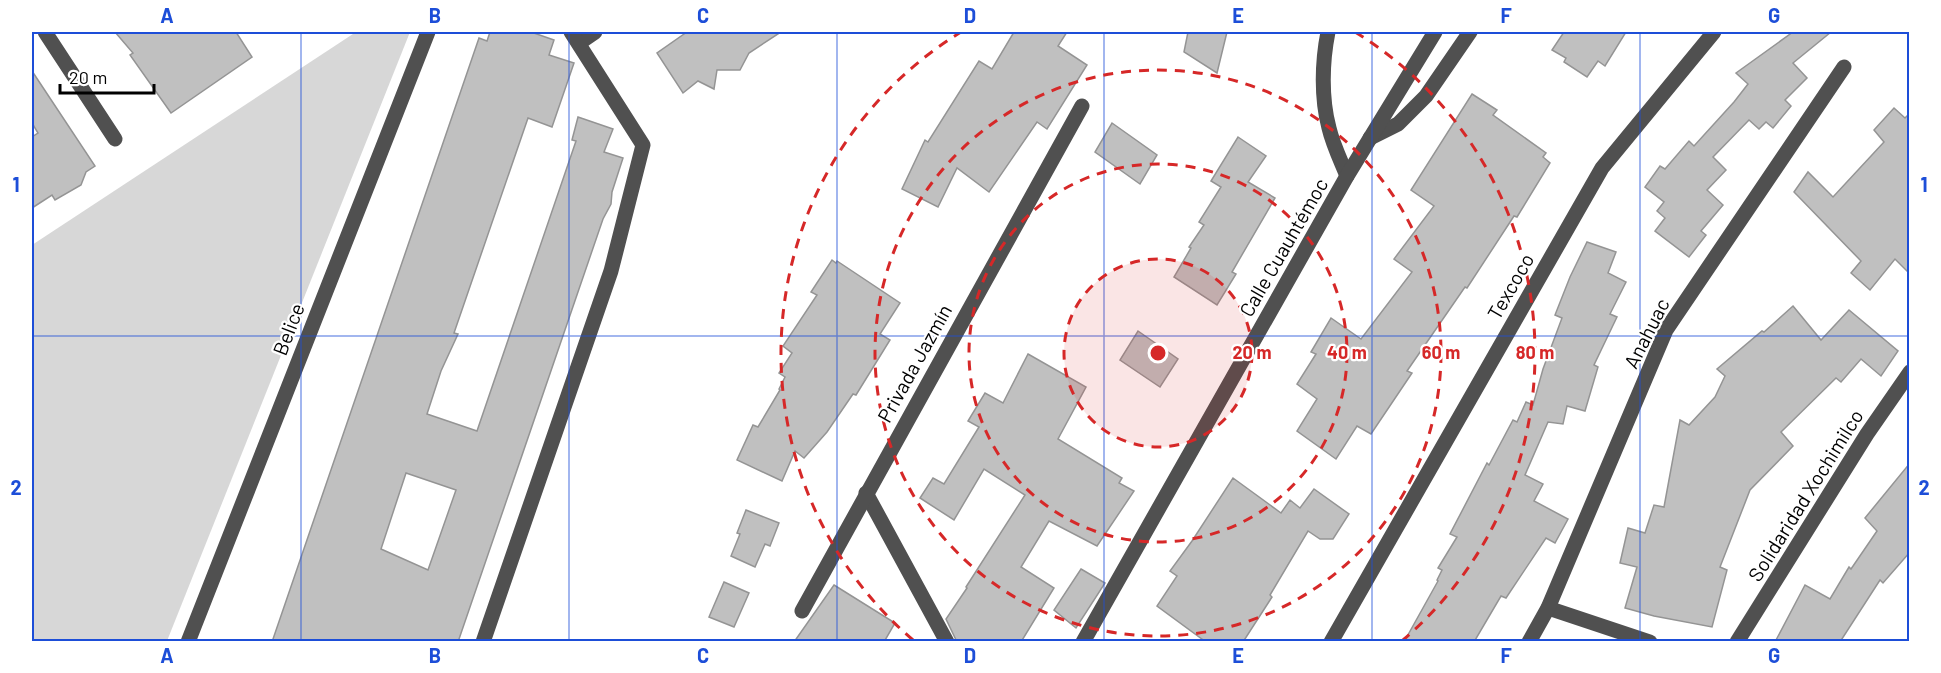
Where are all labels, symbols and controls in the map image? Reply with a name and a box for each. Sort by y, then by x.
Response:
text: A [160,3,174,27]
text: B [429,3,441,27]
text: C [697,3,709,27]
text: D [964,3,976,27]
text: E [1232,3,1244,27]
text: F [1500,3,1512,27]
text: G [1768,3,1780,27]
scale bar [60,57,154,95]
text: 20 m [69,66,107,88]
text: 1 [12,172,20,196]
text: 1 [1920,172,1928,196]
street label: Calle Cuauhtémoc [1234,173,1332,321]
street label: Texcoco [1482,249,1538,323]
street label: Anahuac [1618,294,1674,372]
street label: Belice [267,300,309,358]
street label: Privada Jazmín [872,300,956,426]
text: 20 m [1233,341,1271,363]
text: 40 m [1327,341,1367,363]
text: 60 m [1422,341,1460,363]
text: 80 m [1516,341,1554,363]
centre of rings [1148,343,1168,363]
street label: Solidaridad Xochimilco [1742,405,1868,585]
text: 2 [10,475,22,499]
text: 2 [1918,475,1930,499]
text: A [160,643,174,667]
text: B [429,643,441,667]
text: C [697,643,709,667]
text: D [964,643,976,667]
text: E [1232,643,1244,667]
text: F [1500,643,1512,667]
text: G [1768,643,1780,667]

